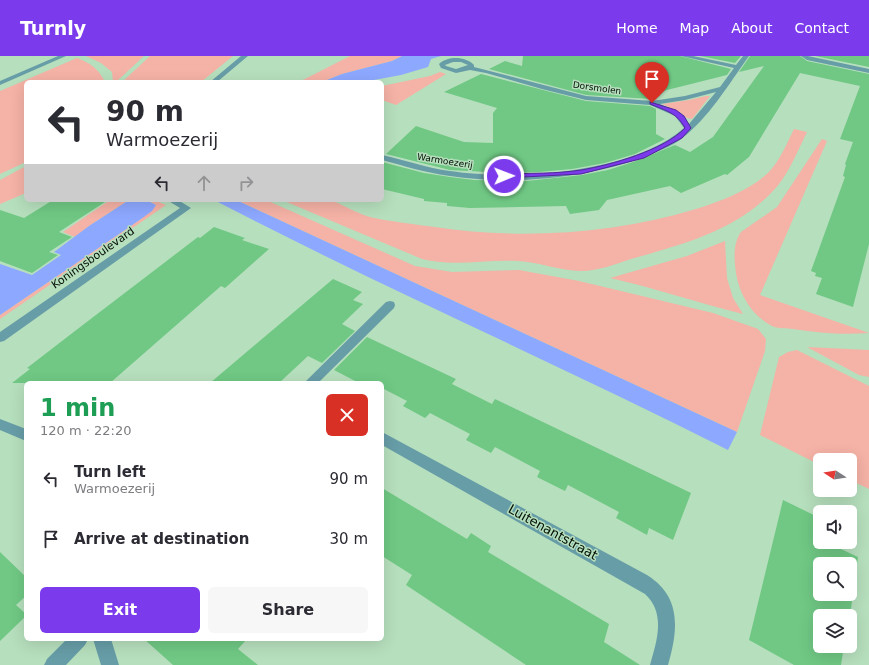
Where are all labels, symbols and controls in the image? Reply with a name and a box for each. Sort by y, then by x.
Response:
text: Turnly [20,17,86,39]
text: Home [616,20,658,36]
text: Map [680,20,709,36]
text: About [731,20,773,36]
text: Contact [795,20,849,36]
pin [635,62,669,103]
icon: arrive [641,68,663,90]
street label: Dorsmolen [572,80,622,96]
text: 90 m [106,95,184,128]
icon: left [40,96,92,148]
text: Warmoezerij [106,129,218,150]
street label: Warmoezerij [416,152,474,170]
position arrow [483,155,525,197]
icon: left [151,172,173,194]
icon: ahead [193,172,215,194]
icon: right [235,172,257,194]
street label: Koningsboulevard [49,225,137,291]
text: 1 min [40,394,115,422]
button: close [326,394,368,436]
text: 120 m · 22:20 [40,423,131,438]
north arrow [813,453,857,497]
map controls [813,453,857,653]
text: Turn left [74,463,146,481]
icon: left [40,468,62,490]
text: 90 m [330,470,368,488]
text: Warmoezerij [74,481,155,496]
street label: Luitenantstraat [506,501,600,563]
button: sound [813,505,857,549]
icon: arrive [40,528,62,550]
text: Arrive at destination [74,530,249,548]
text: 30 m [330,530,368,548]
button: search [813,557,857,601]
button: Exit [40,587,200,633]
button: Share [208,587,368,633]
button: layers [813,609,857,653]

